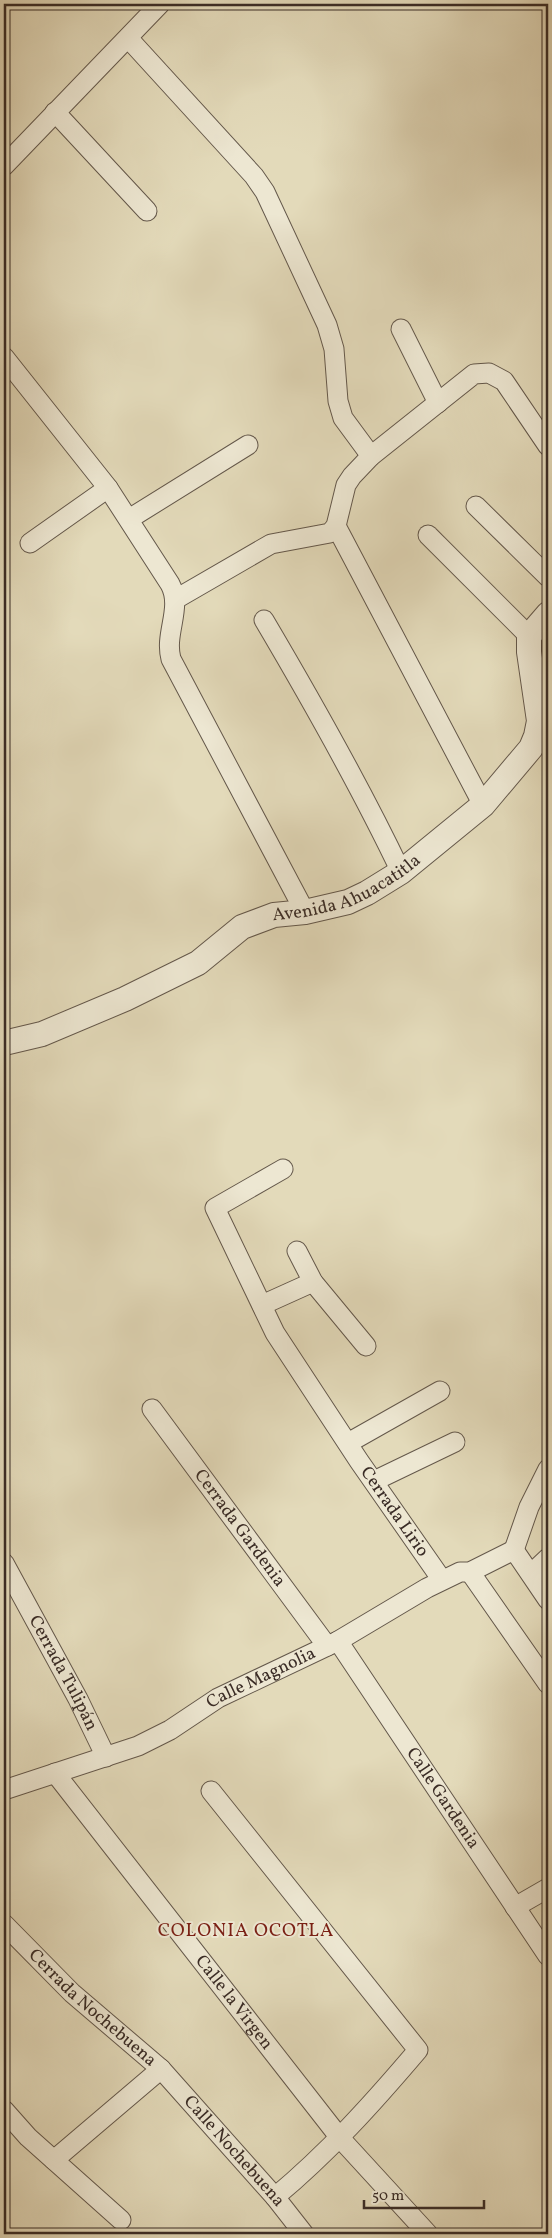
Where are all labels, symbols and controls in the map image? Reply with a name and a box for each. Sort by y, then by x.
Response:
street label: Avenida Ahuacatitla [271,848,426,928]
street label: Cerrada Lirio [354,1461,435,1562]
street label: Cerrada Gardenia [188,1464,292,1592]
street label: Cerrada Tulipán [22,1611,104,1735]
street label: Calle Magnolia [201,1641,320,1715]
street label: Calle Gardenia [400,1743,486,1854]
district label: COLONIA OCOTLA [158,1918,334,1944]
street label: Cerrada Nochebuena [23,1943,162,2072]
street label: Calle la Virgen [189,1950,279,2055]
street label: Calle Nochebuena [178,2090,291,2212]
scale bar [364,2178,484,2210]
text: 50 m [372,2186,404,2207]

